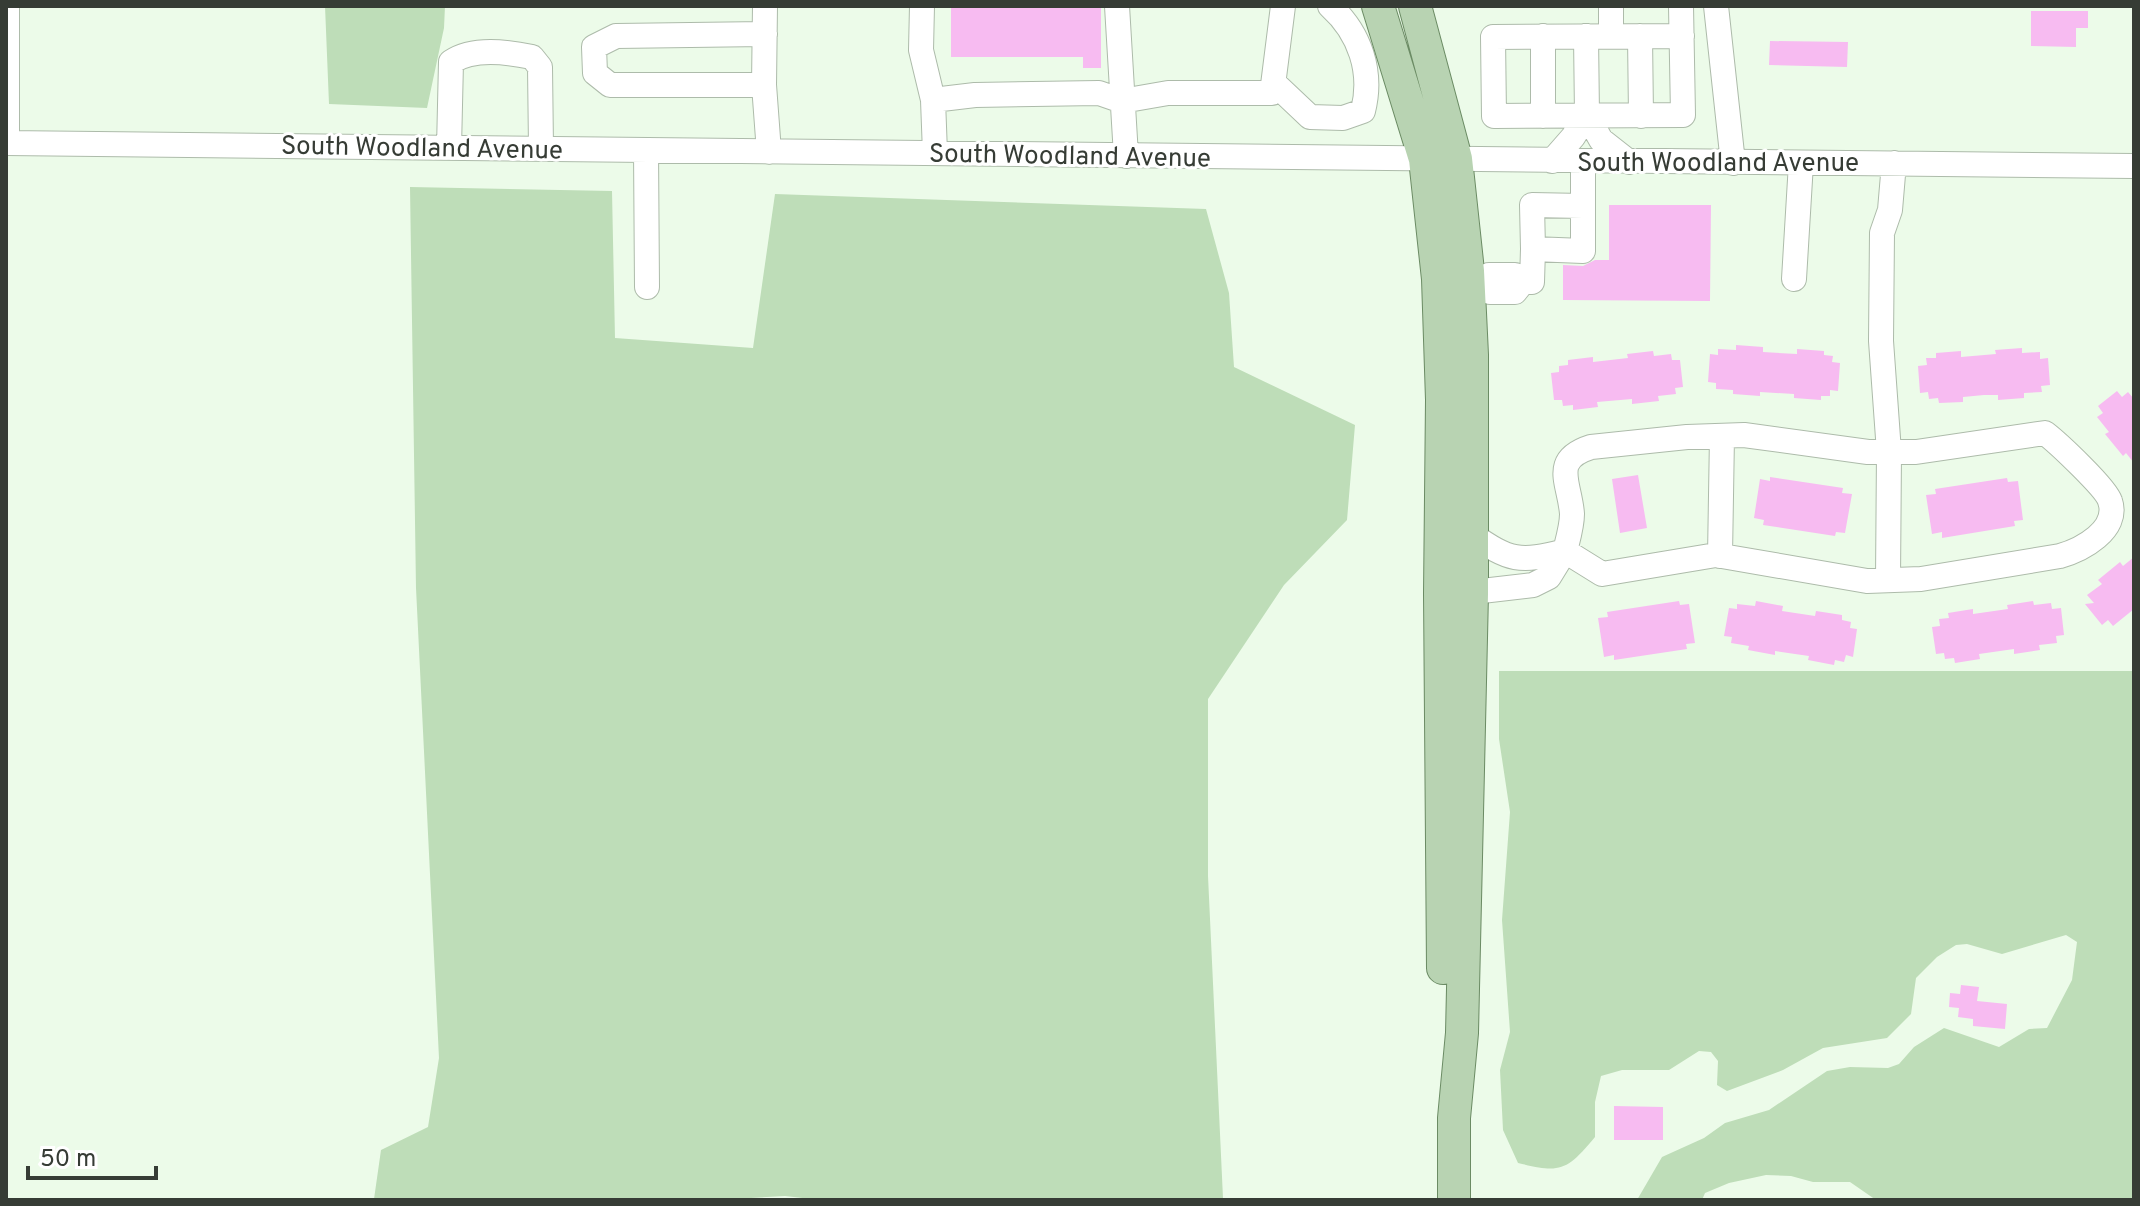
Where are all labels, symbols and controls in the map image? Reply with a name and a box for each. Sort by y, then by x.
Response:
street label: South Woodland Avenue [281,131,563,168]
street label: South Woodland Avenue [929,139,1211,176]
street label: South Woodland Avenue [1577,148,1859,181]
scale bar [28,1130,156,1180]
text: 50 m [40,1145,96,1175]

